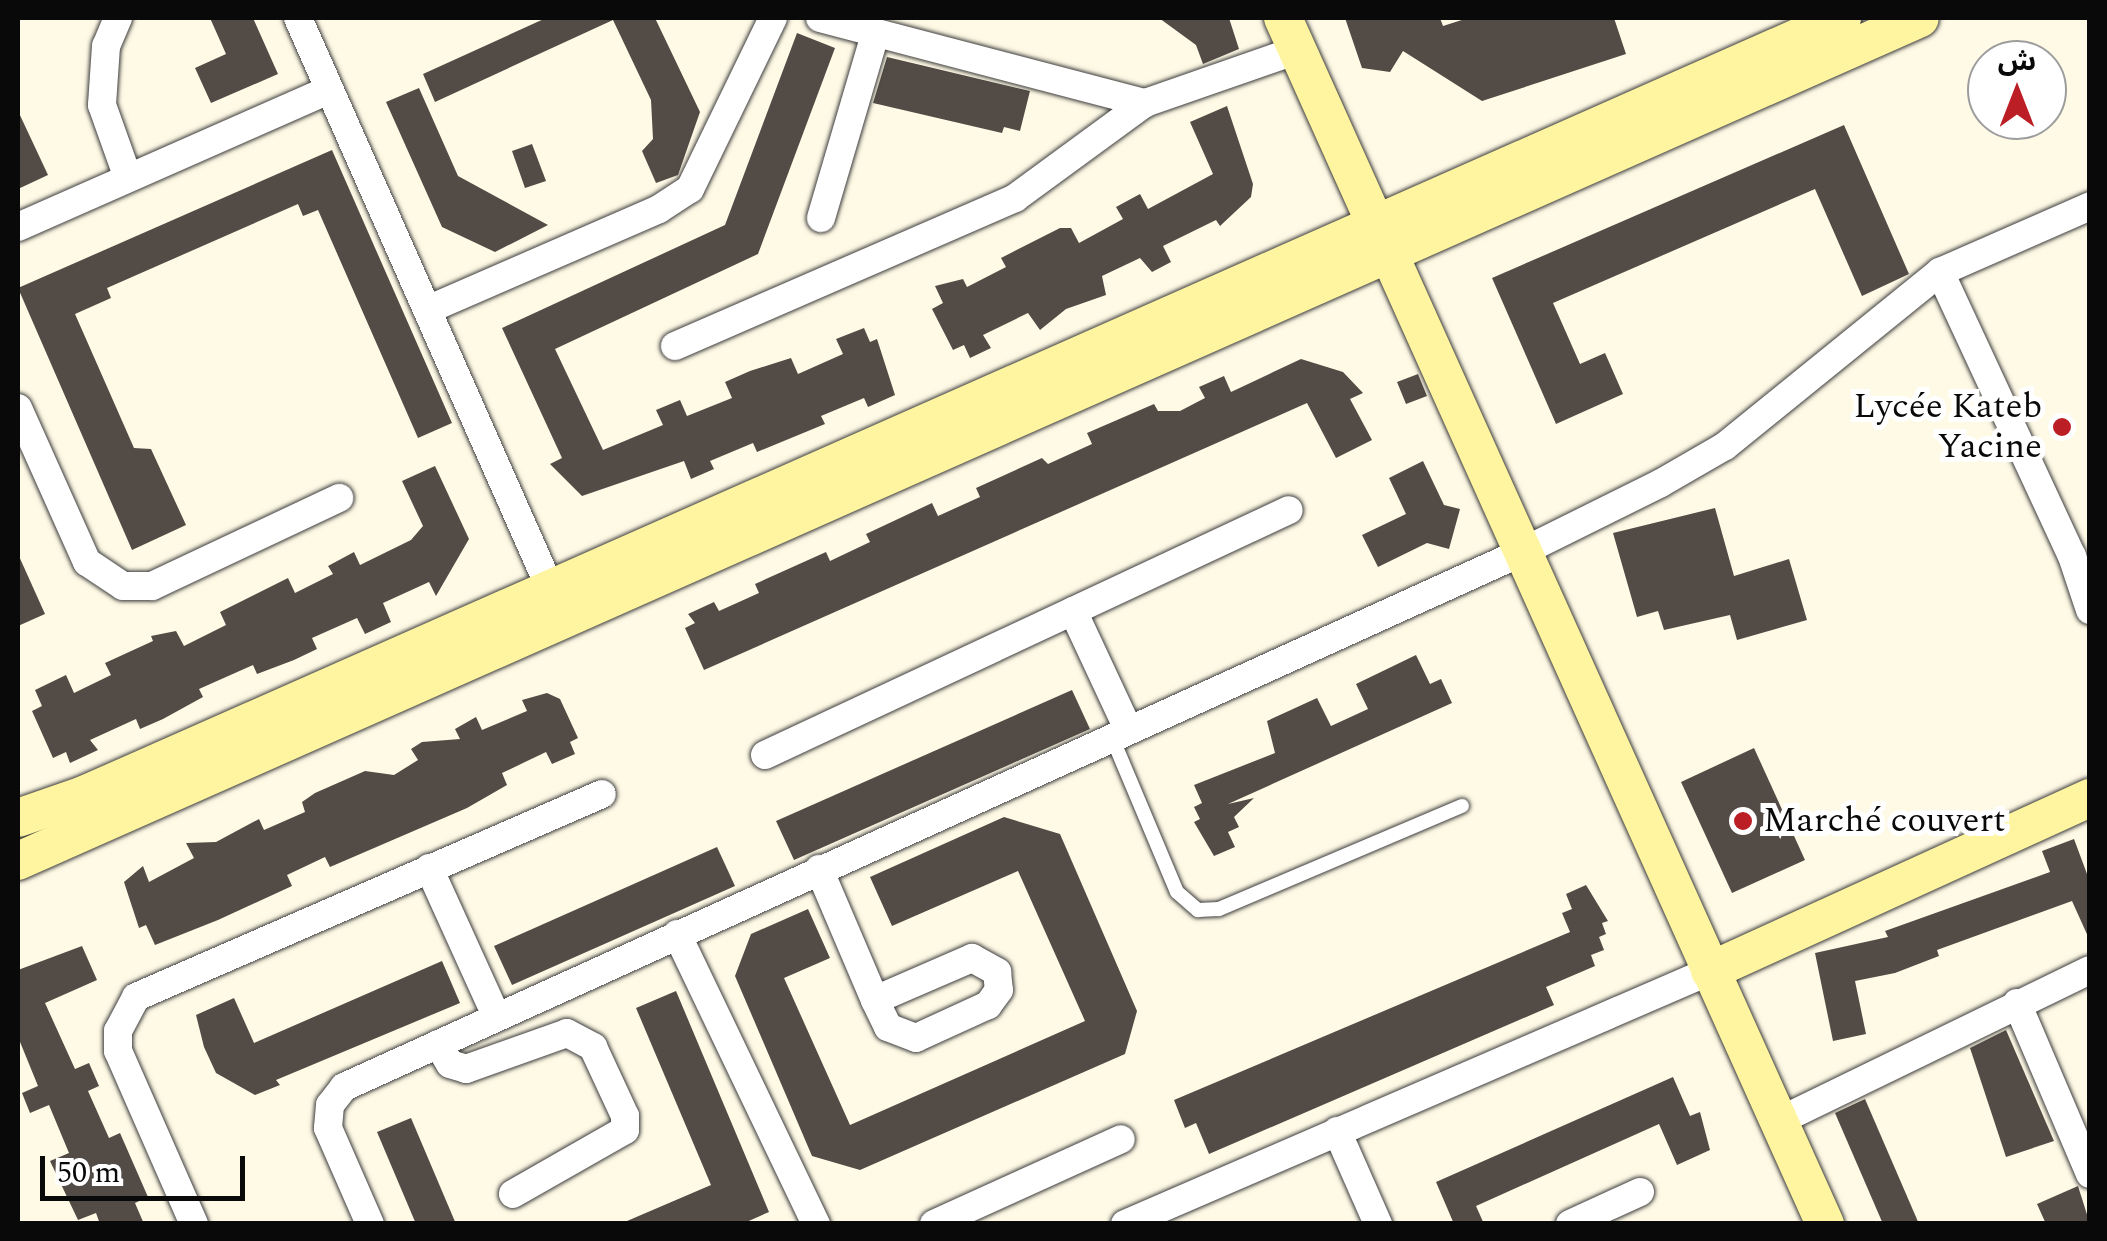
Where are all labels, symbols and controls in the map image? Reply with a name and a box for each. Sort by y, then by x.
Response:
north arrow [1967,40,2067,140]
text: ش [1998,40,2036,83]
place label: Lycée Kateb Yacine [1854,386,2042,468]
marker: Lycée Kateb Yacine [2051,416,2073,438]
place label: Marché couvert [1763,800,2006,842]
marker: Marché couvert [1732,810,1754,832]
scale bar [45,1136,250,1198]
text: 50 m [57,1150,120,1196]

